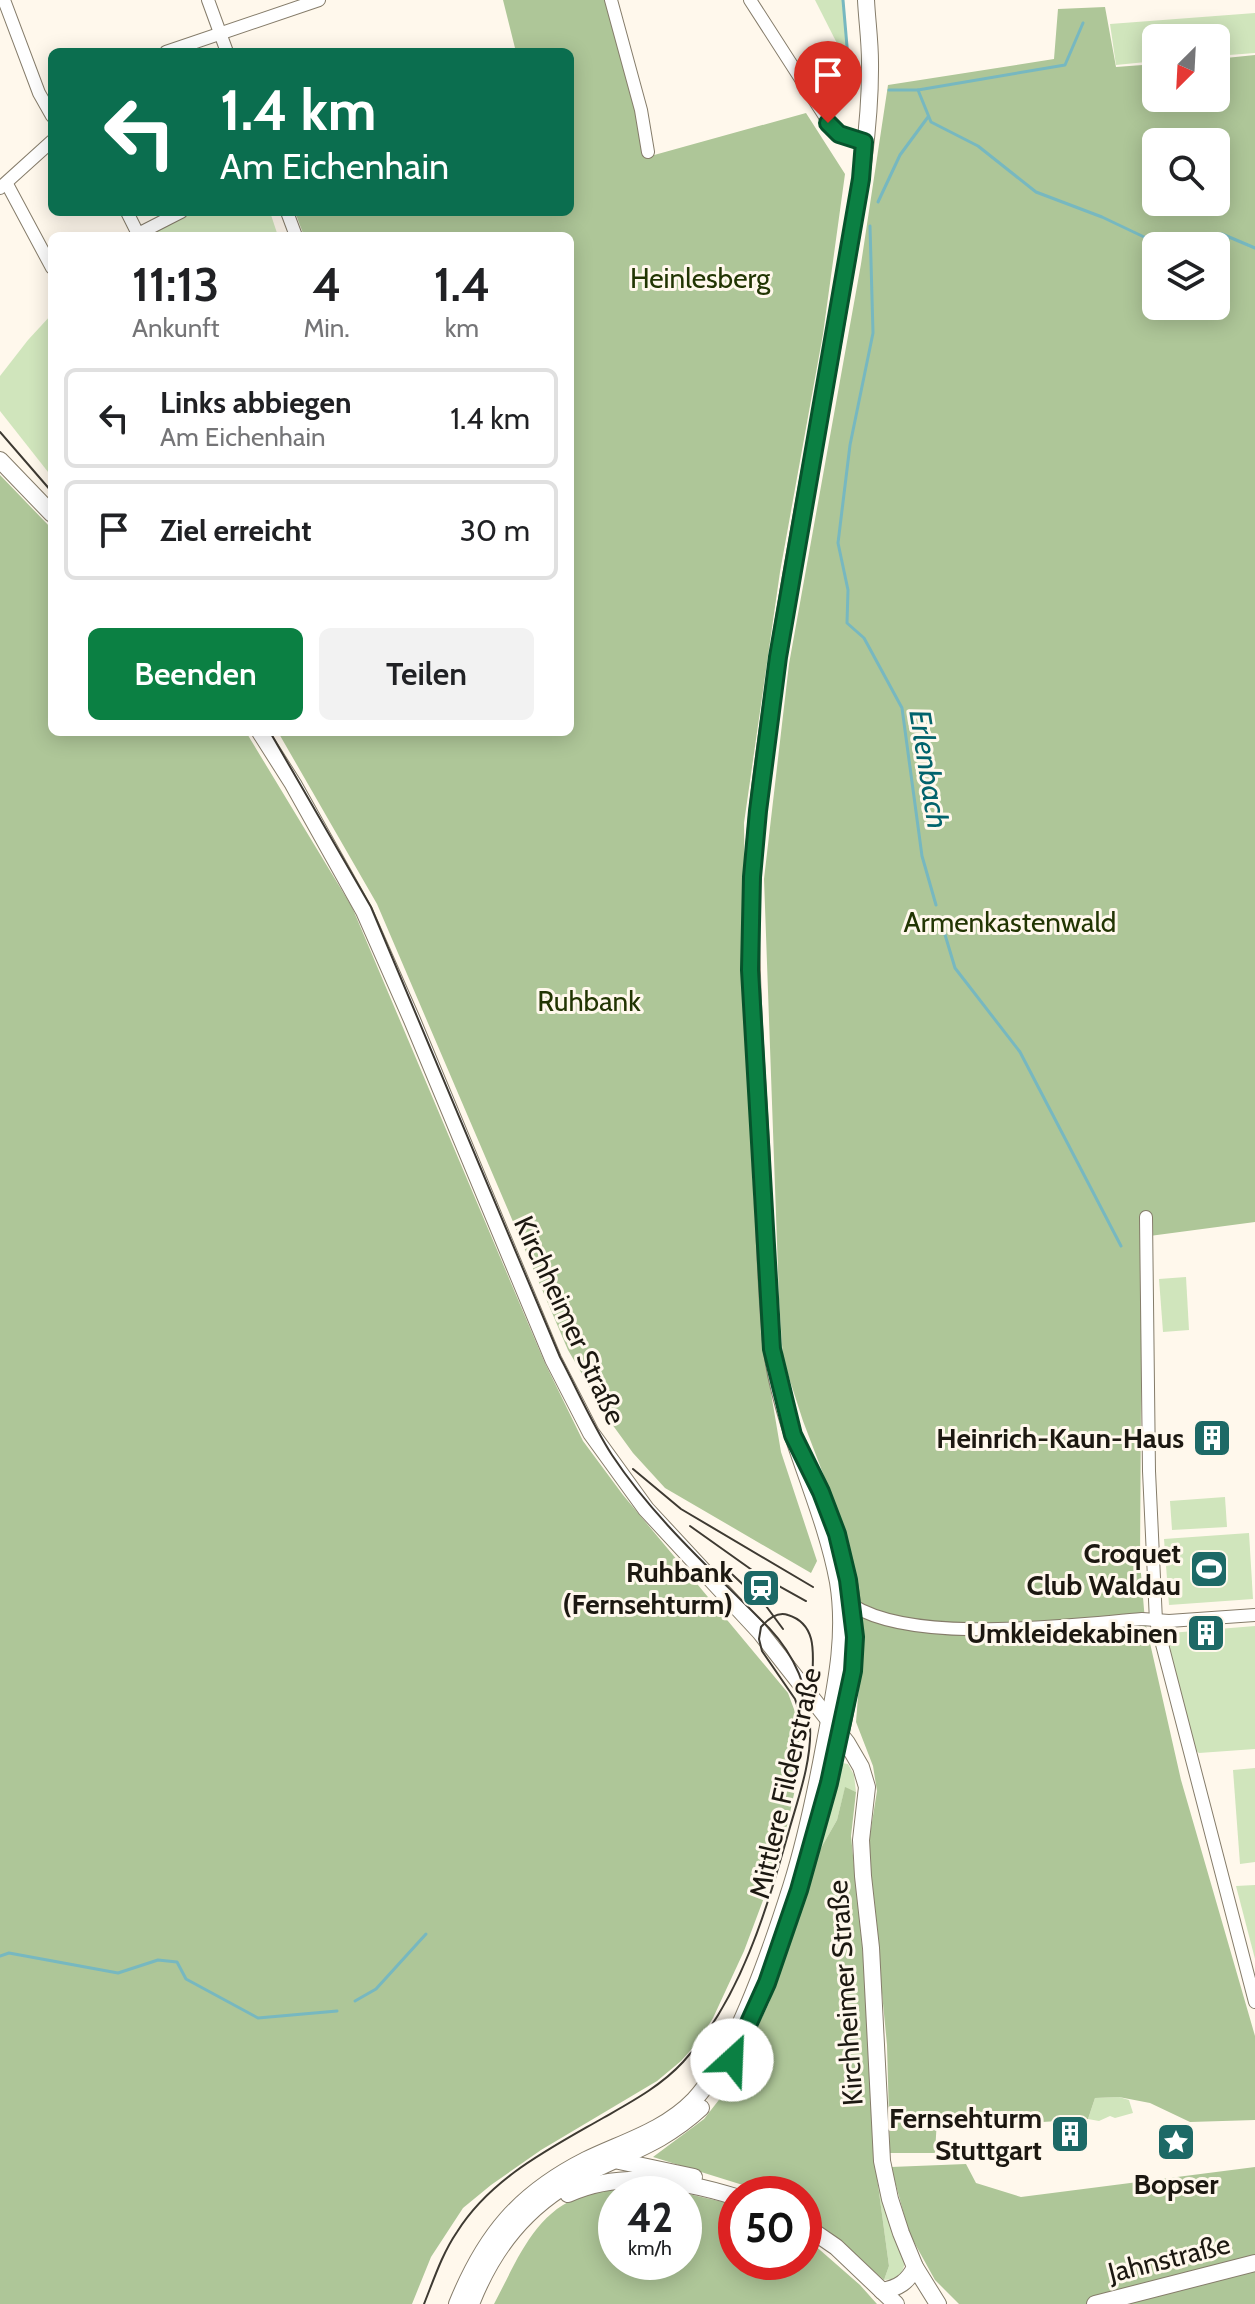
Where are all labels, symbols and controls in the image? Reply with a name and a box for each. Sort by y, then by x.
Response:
north arrow [1142,24,1230,112]
map controls [1142,24,1230,320]
pin [794,41,862,123]
icon: arrive [806,53,850,97]
text: 1.4 km [220,76,376,144]
icon: left [88,80,192,184]
button: search [1142,128,1230,216]
text: Am Eichenhain [220,144,449,188]
button: layers [1142,232,1230,320]
text: 11:13 [132,255,219,313]
text: 4 [312,255,341,313]
text: 1.4 [434,255,490,313]
park label: Heinlesberg [630,261,771,295]
text: Ankunft [132,312,220,344]
text: Min. [303,312,350,344]
text: km [445,312,479,344]
text: Links abbiegen [160,384,352,421]
icon: left [92,396,136,440]
text: 1.4 km [450,400,530,437]
text: Am Eichenhain [160,421,326,453]
icon: arrive [92,508,136,552]
text: Ziel erreicht [160,512,311,549]
text: 30 m [460,512,530,549]
button: Beenden [88,628,303,720]
button: Teilen [319,628,534,720]
water label: Erlenbach [901,707,957,831]
park label: Armenkastenwald [904,905,1116,939]
park label: Ruhbank [537,984,641,1018]
street label: Kirchheimer Straße [507,1210,633,1430]
building icon: Heinrich-Kaun-Haus [1191,1417,1233,1459]
place label: Heinrich-Kaun-Haus [936,1421,1184,1455]
place label: Croquet Club Waldau [1027,1536,1181,1602]
sports icon: Croquet Club Waldau [1188,1548,1230,1590]
place label: Ruhbank (Fernsehturm) [563,1555,733,1621]
station icon: Ruhbank (Fernsehturm) [740,1567,782,1609]
building icon: Umkleidekabinen [1185,1612,1227,1654]
place label: Umkleidekabinen [966,1616,1178,1650]
street label: Mittlere Filderstraße [742,1664,828,1902]
street label: Kirchheimer Straße [820,1879,870,2107]
position arrow [690,2018,774,2102]
place label: Fernsehturm Stuttgart [889,2101,1042,2167]
building icon: Fernsehturm Stuttgart [1049,2113,1091,2155]
place icon: Bopser [1155,2121,1197,2163]
place label: Bopser [1133,2167,1219,2201]
speed limit sign: 50 [718,2176,822,2280]
text: 42 [627,2193,673,2242]
street label: Jahnstraße [1103,2226,1234,2290]
text: km/h [628,2236,672,2260]

